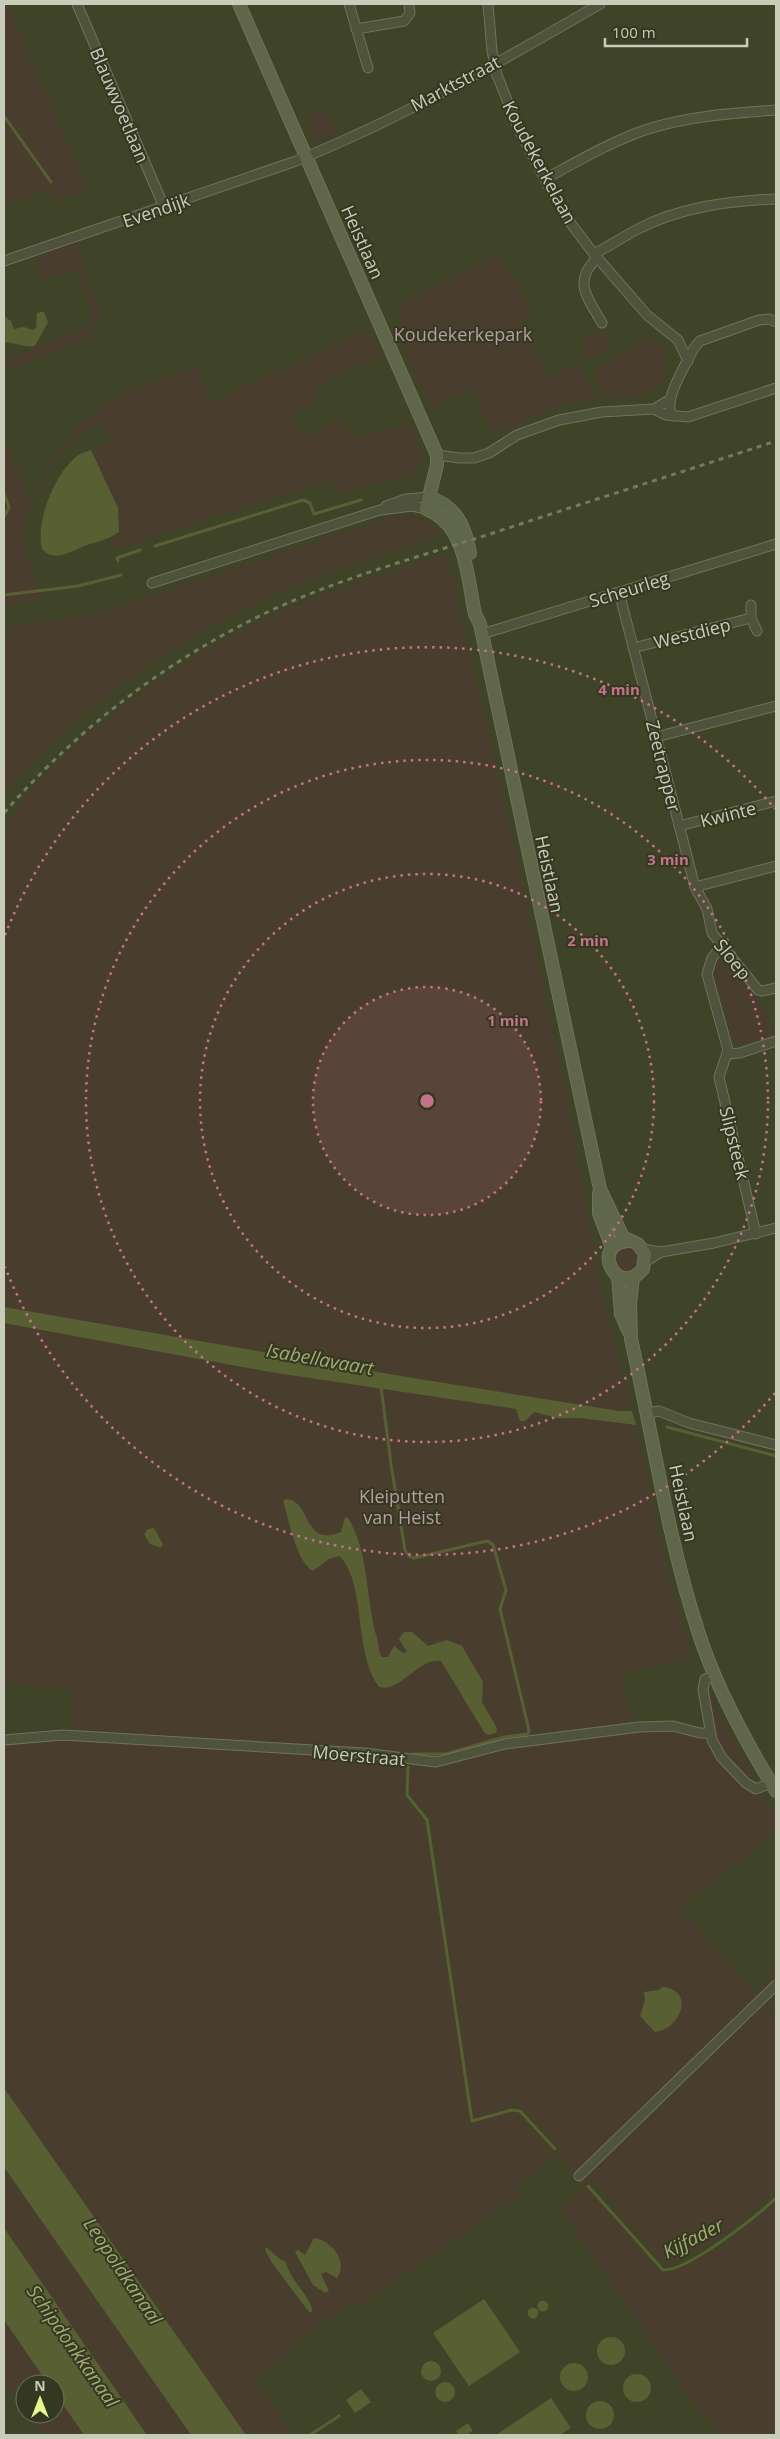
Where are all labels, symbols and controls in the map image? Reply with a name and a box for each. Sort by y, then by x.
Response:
scale bar [605,15,748,47]
text: 100 m [612,22,656,42]
street label: Blauwvoetlaan [85,44,155,166]
street label: Marktstraat [406,49,504,117]
street label: Koudekerkelaan [497,96,583,228]
street label: Evendijk [119,187,193,233]
street label: Heistlaan [336,201,390,283]
park label: Koudekerkepark [394,322,533,346]
street label: Scheurleg [586,565,672,613]
street label: Westdiep [651,612,733,654]
text: 4 min [598,679,640,699]
street label: Zeetrapper [641,718,687,815]
street label: Kwinte [697,795,759,833]
street label: Heistlaan [530,833,570,915]
text: 3 min [647,849,689,869]
text: 2 min [567,930,609,950]
street label: Sloep [709,933,757,985]
text: 1 min [487,1010,529,1030]
centre of rings [418,1092,436,1110]
street label: Slipsteek [714,1104,756,1183]
water label: Isabellavaart [264,1337,377,1381]
street label: Heistlaan [664,1462,704,1544]
park label: Kleiputten van Heist [359,1484,445,1529]
street label: Moerstraat [311,1739,407,1771]
water label: Kijfader [658,2211,729,2264]
water label: Leopoldkanaal [78,2212,169,2331]
water label: Schipdonkkanaal [21,2280,126,2413]
north arrow [15,2374,65,2424]
text: N [34,2376,46,2395]

